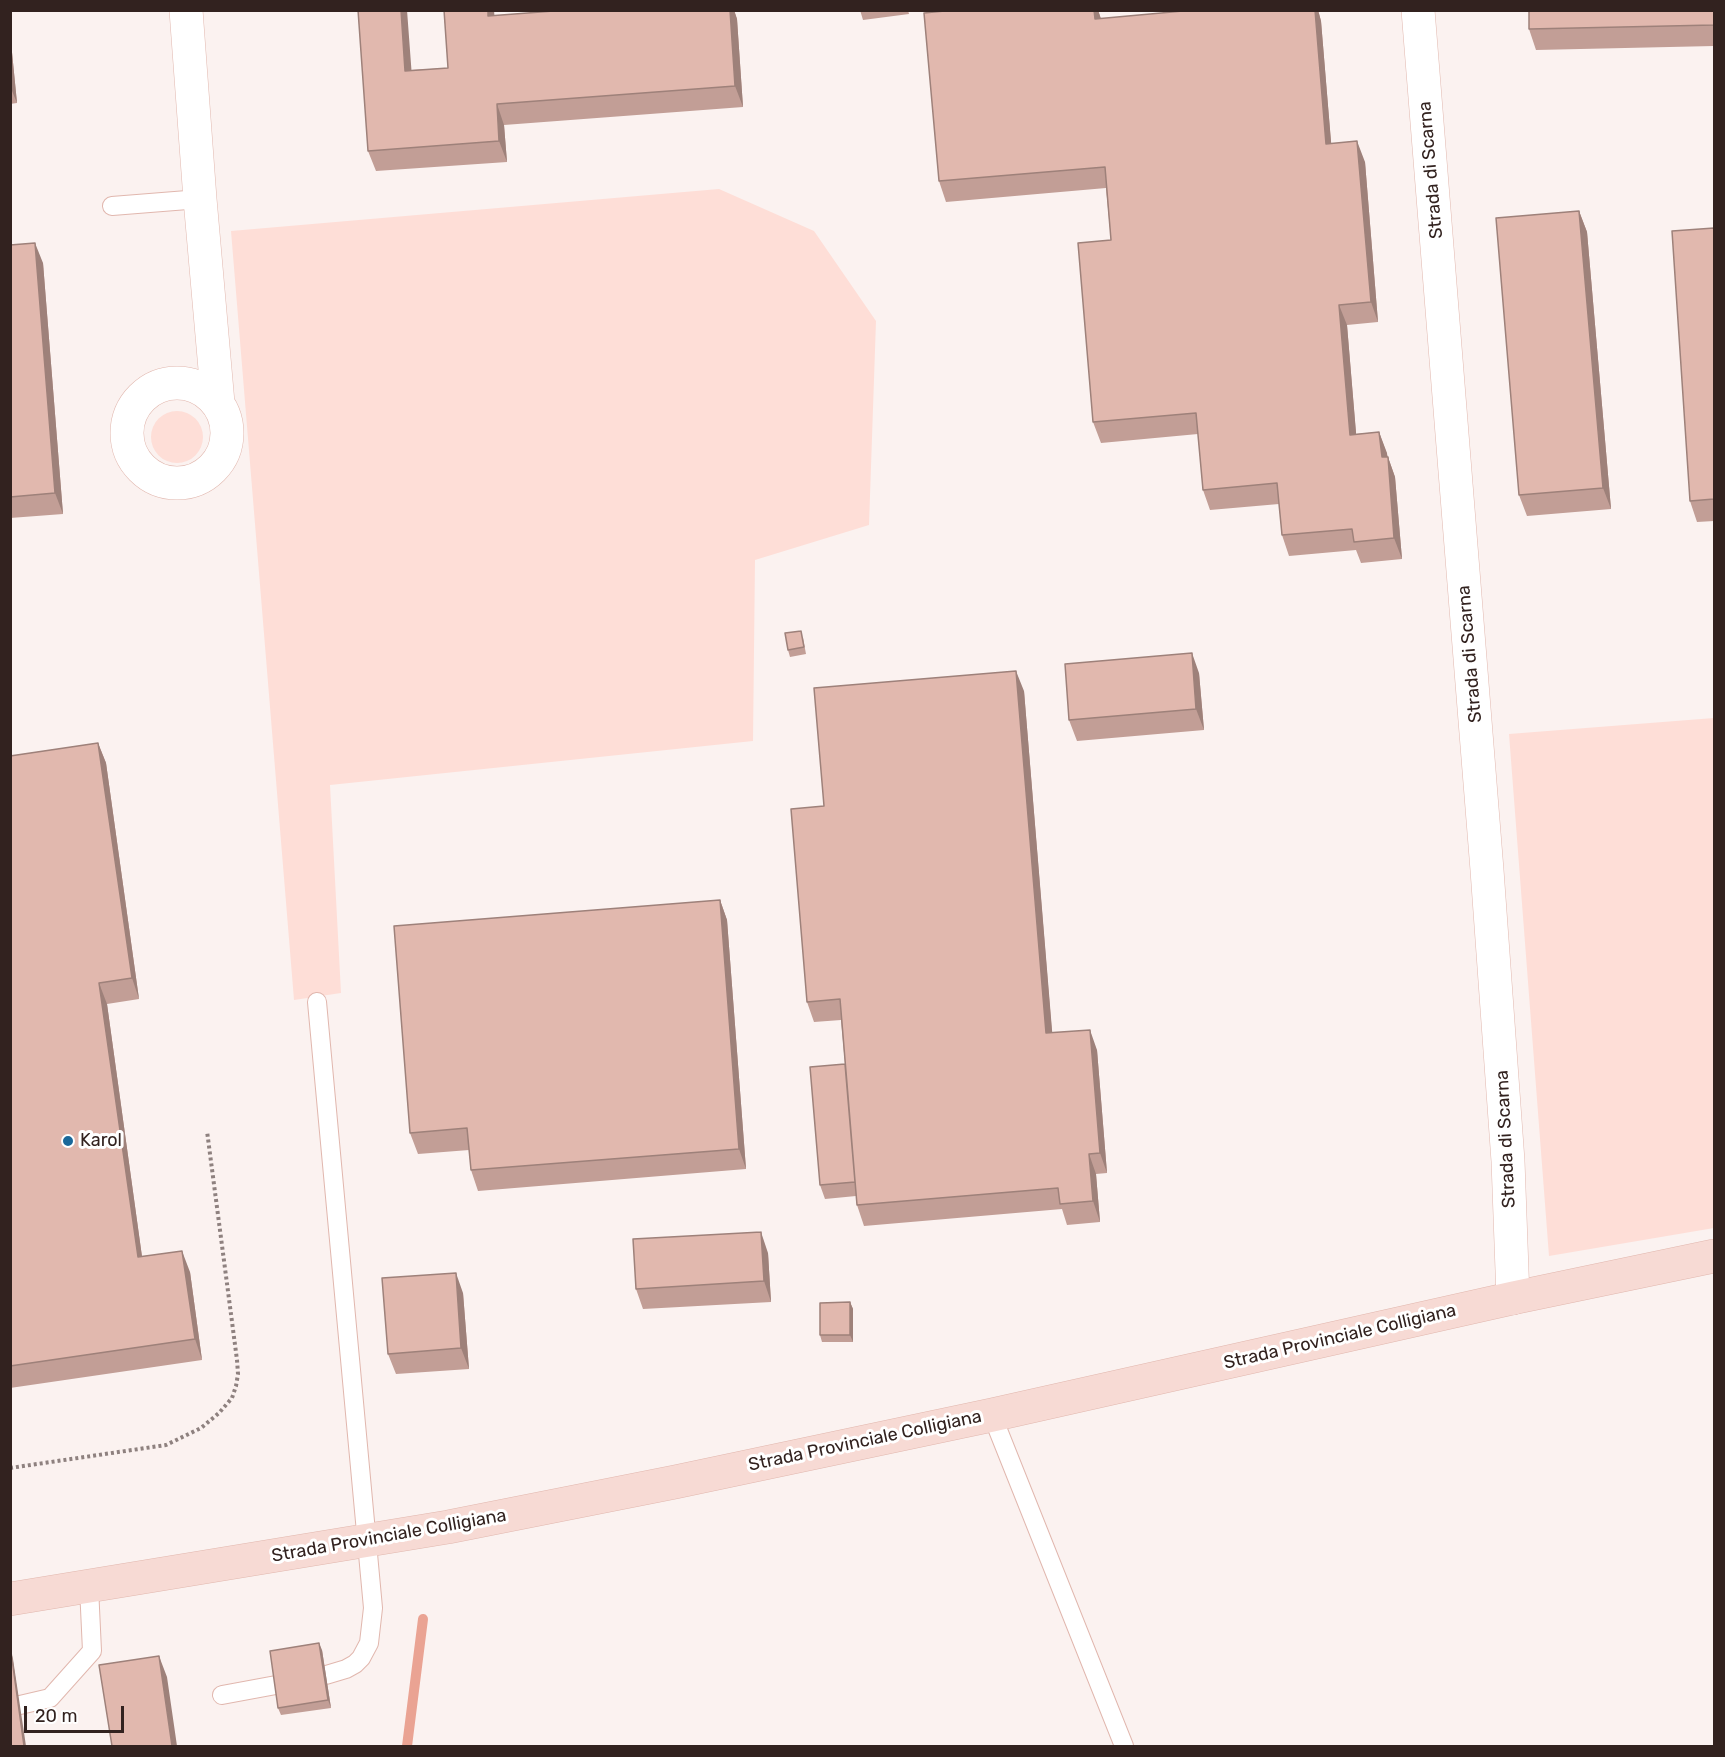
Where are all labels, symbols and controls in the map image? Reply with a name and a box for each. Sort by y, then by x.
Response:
street label: Strada di Scarna [1414,100,1448,240]
street label: Strada di Scarna [1453,584,1487,724]
street label: Strada di Scarna [1492,1069,1520,1209]
place label: Karol [80,1130,122,1152]
marker: Karol [61,1134,75,1148]
street label: Strada Provinciale Colligiana [1222,1300,1458,1374]
street label: Strada Provinciale Colligiana [746,1406,984,1476]
street label: Strada Provinciale Colligiana [270,1505,508,1567]
scale bar [27,1694,128,1732]
text: 20 m [35,1705,77,1727]

